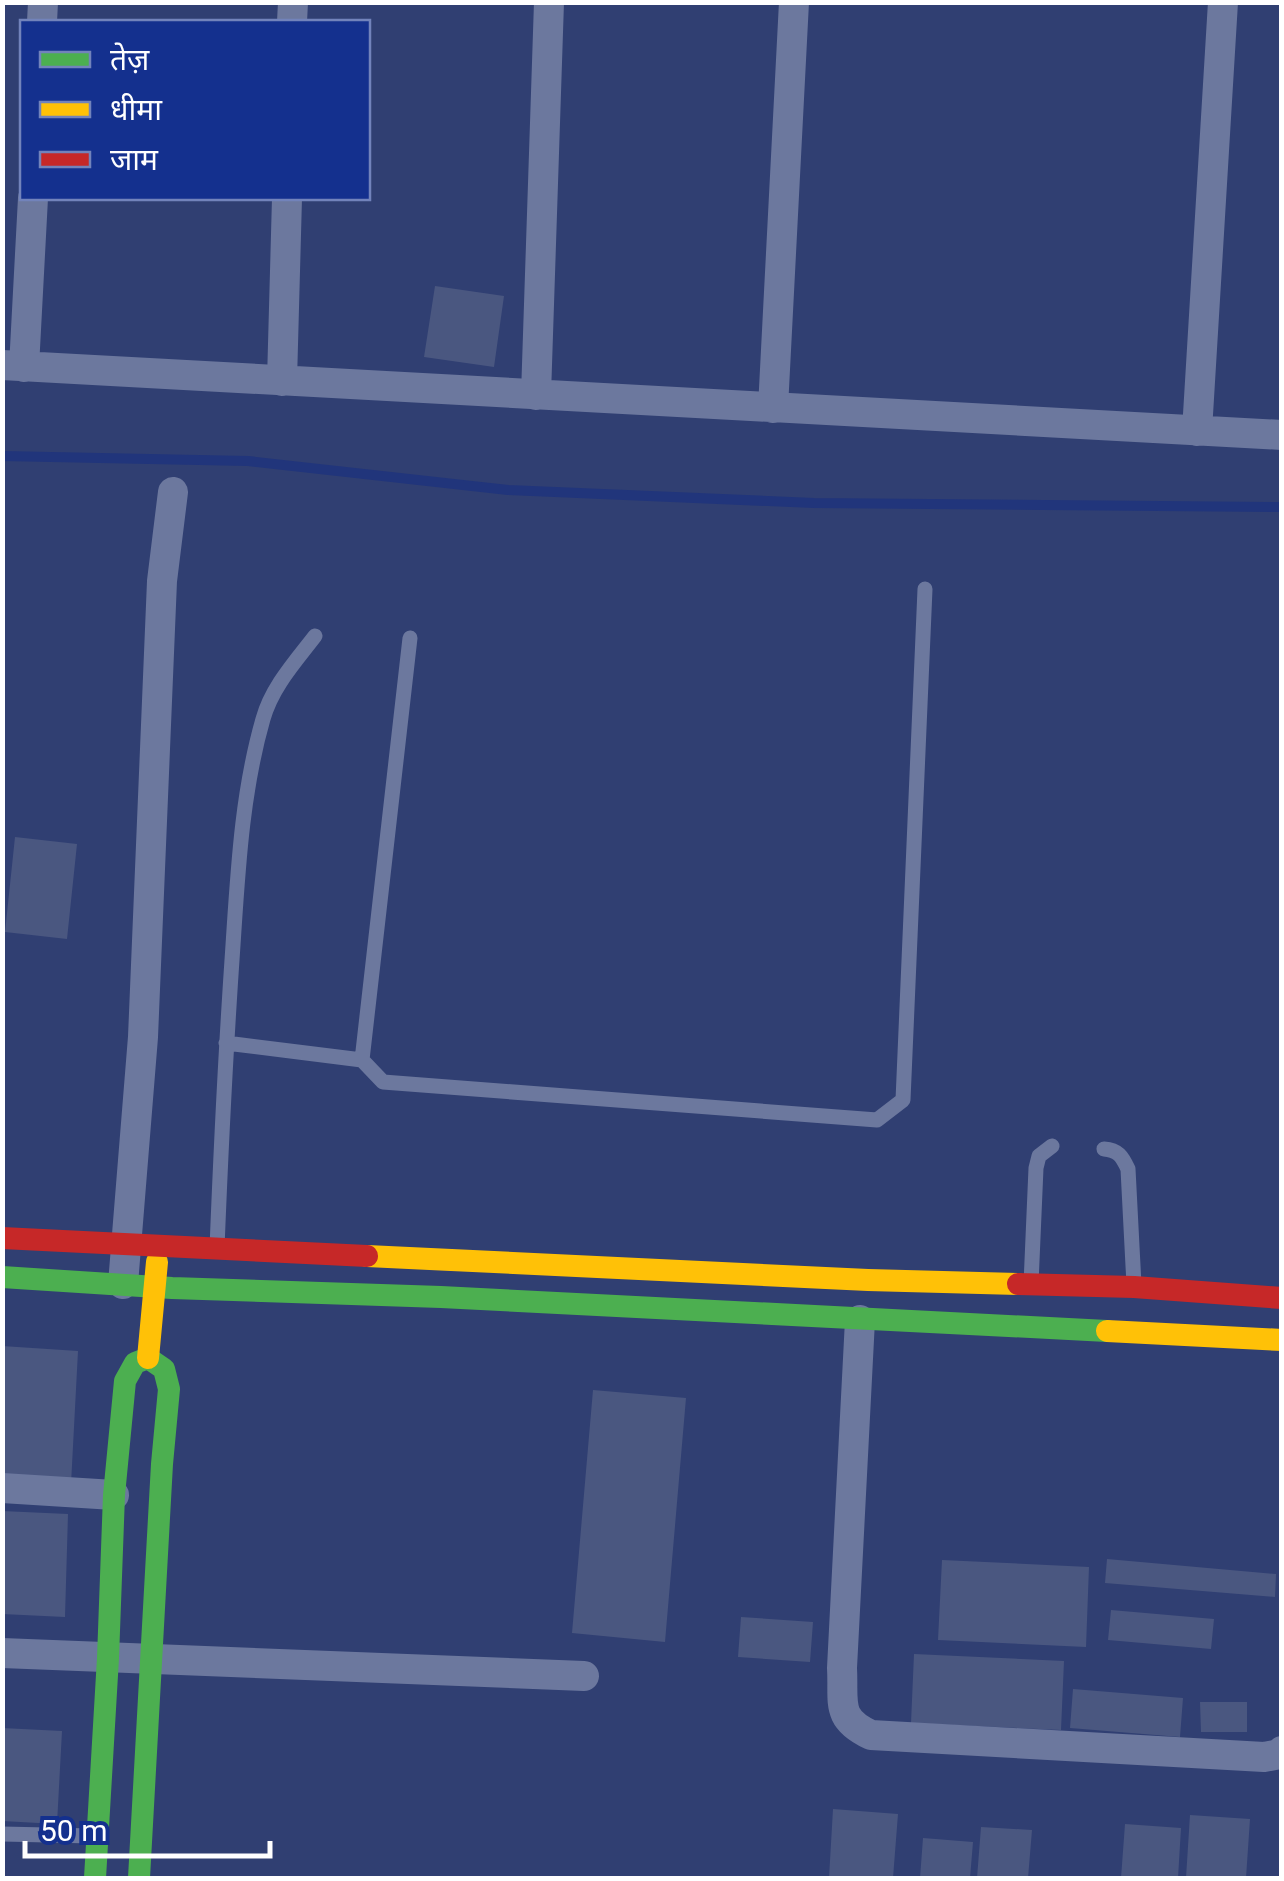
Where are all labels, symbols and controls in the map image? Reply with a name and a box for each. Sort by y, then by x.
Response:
legend [20,20,370,200]
text: तेज़ [110,42,150,77]
text: धीमा [110,92,163,127]
text: जाम [110,142,159,177]
scale bar [25,1796,270,1858]
text: 50 m [40,1813,107,1848]

